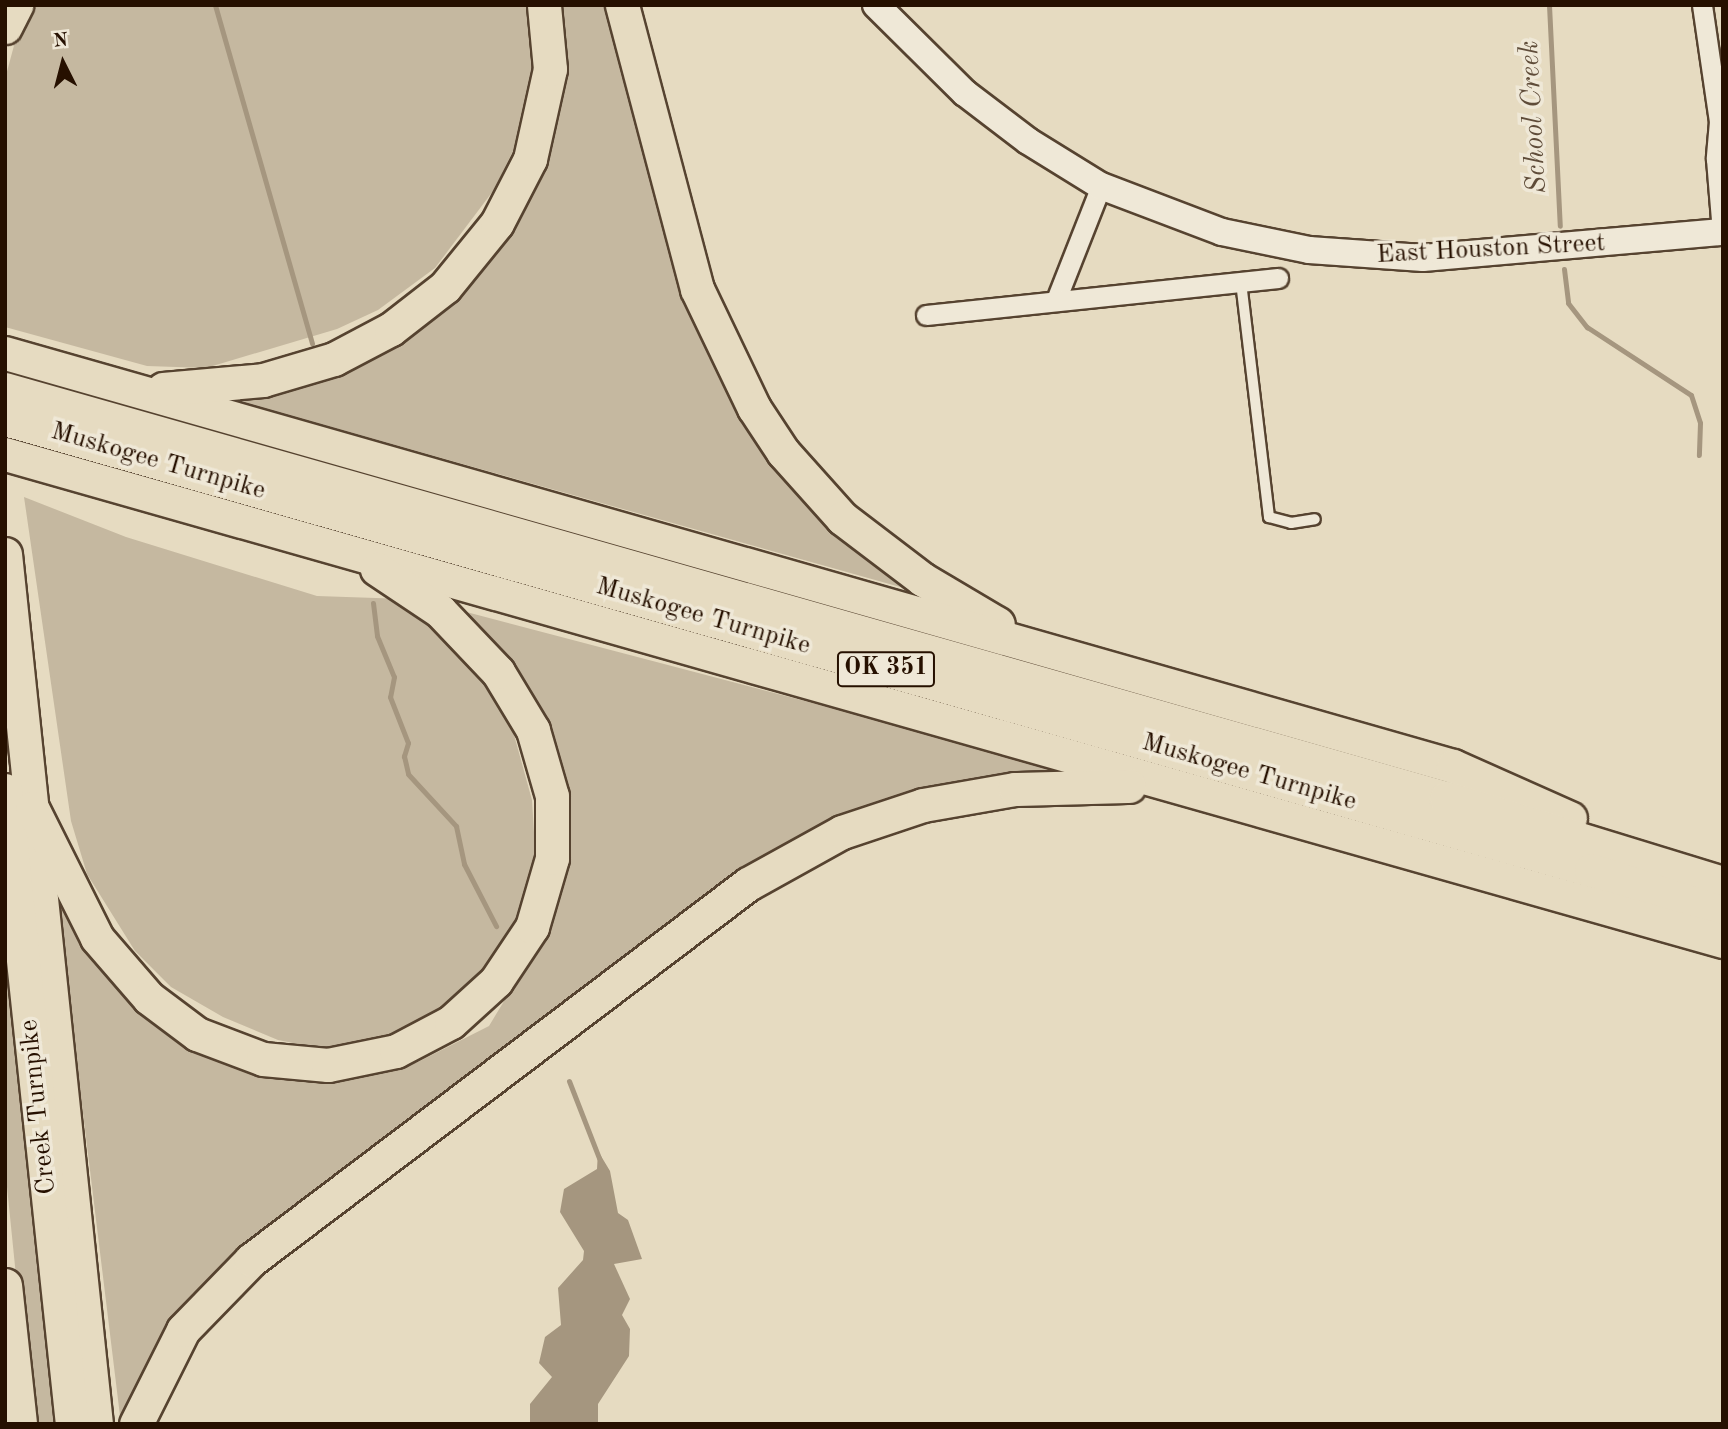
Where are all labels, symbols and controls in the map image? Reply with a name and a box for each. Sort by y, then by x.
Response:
north arrow [28,28,98,98]
text: N [53,31,69,52]
water label: School Creek [1513,40,1555,194]
street label: East Houston Street [1376,228,1606,272]
street label: Muskogee Turnpike [47,416,269,508]
street label: Muskogee Turnpike [592,571,814,663]
road number: OK 351 [835,648,937,690]
street label: Muskogee Turnpike [1138,727,1360,819]
street label: Creek Turnpike [14,1018,64,1196]

